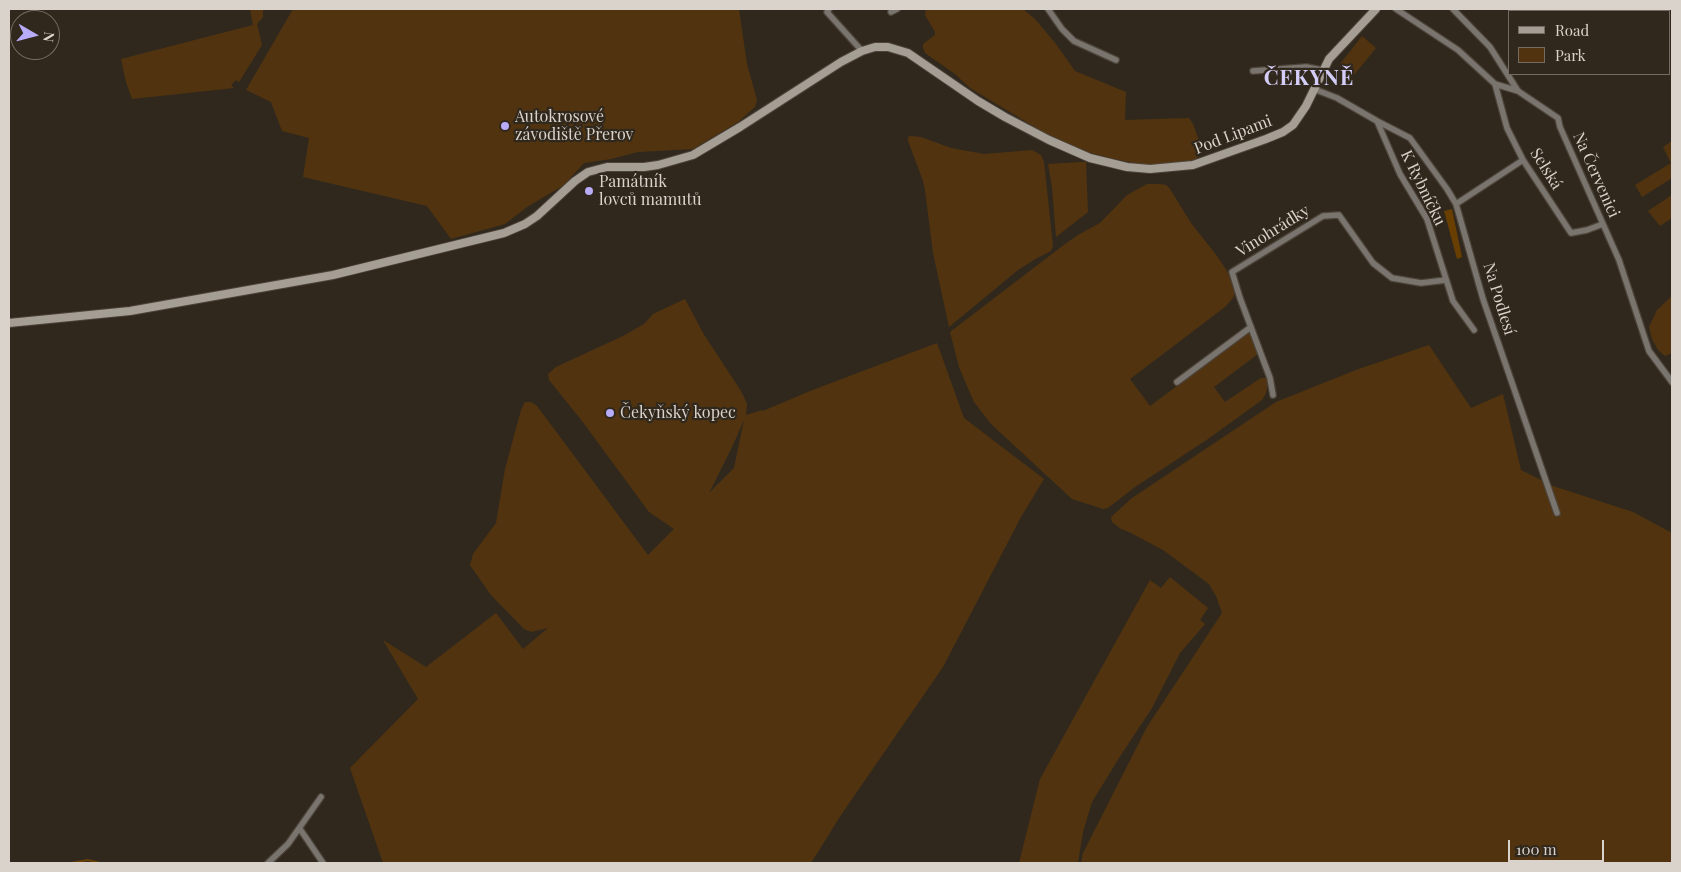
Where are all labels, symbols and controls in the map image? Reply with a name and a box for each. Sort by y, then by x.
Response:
north arrow [10,10,60,60]
legend [1508,10,1671,75]
text: Road [1555,20,1589,40]
text: N [39,31,59,43]
text: Park [1555,45,1586,65]
district label: ČEKYNĚ [1263,65,1355,91]
place label: Autokrosové závodiště Přerov [515,107,633,145]
street label: Pod Lipami [1192,111,1274,159]
marker: Autokrosové závodiště Přerov [499,120,511,132]
street label: Na Červenici [1569,129,1623,221]
street label: Selská [1526,145,1566,193]
street label: K Rybníčku [1396,147,1450,229]
place label: Památník lovců mamutů [599,172,701,210]
marker: Památník lovců mamutů [583,185,595,197]
street label: Vinohrádky [1233,201,1313,261]
street label: Na Podlesí [1479,261,1519,337]
place label: Čekyňský kopec [620,403,736,423]
marker: Čekyňský kopec [604,407,616,419]
scale bar [1511,830,1607,862]
text: 100 m [1516,839,1557,859]

